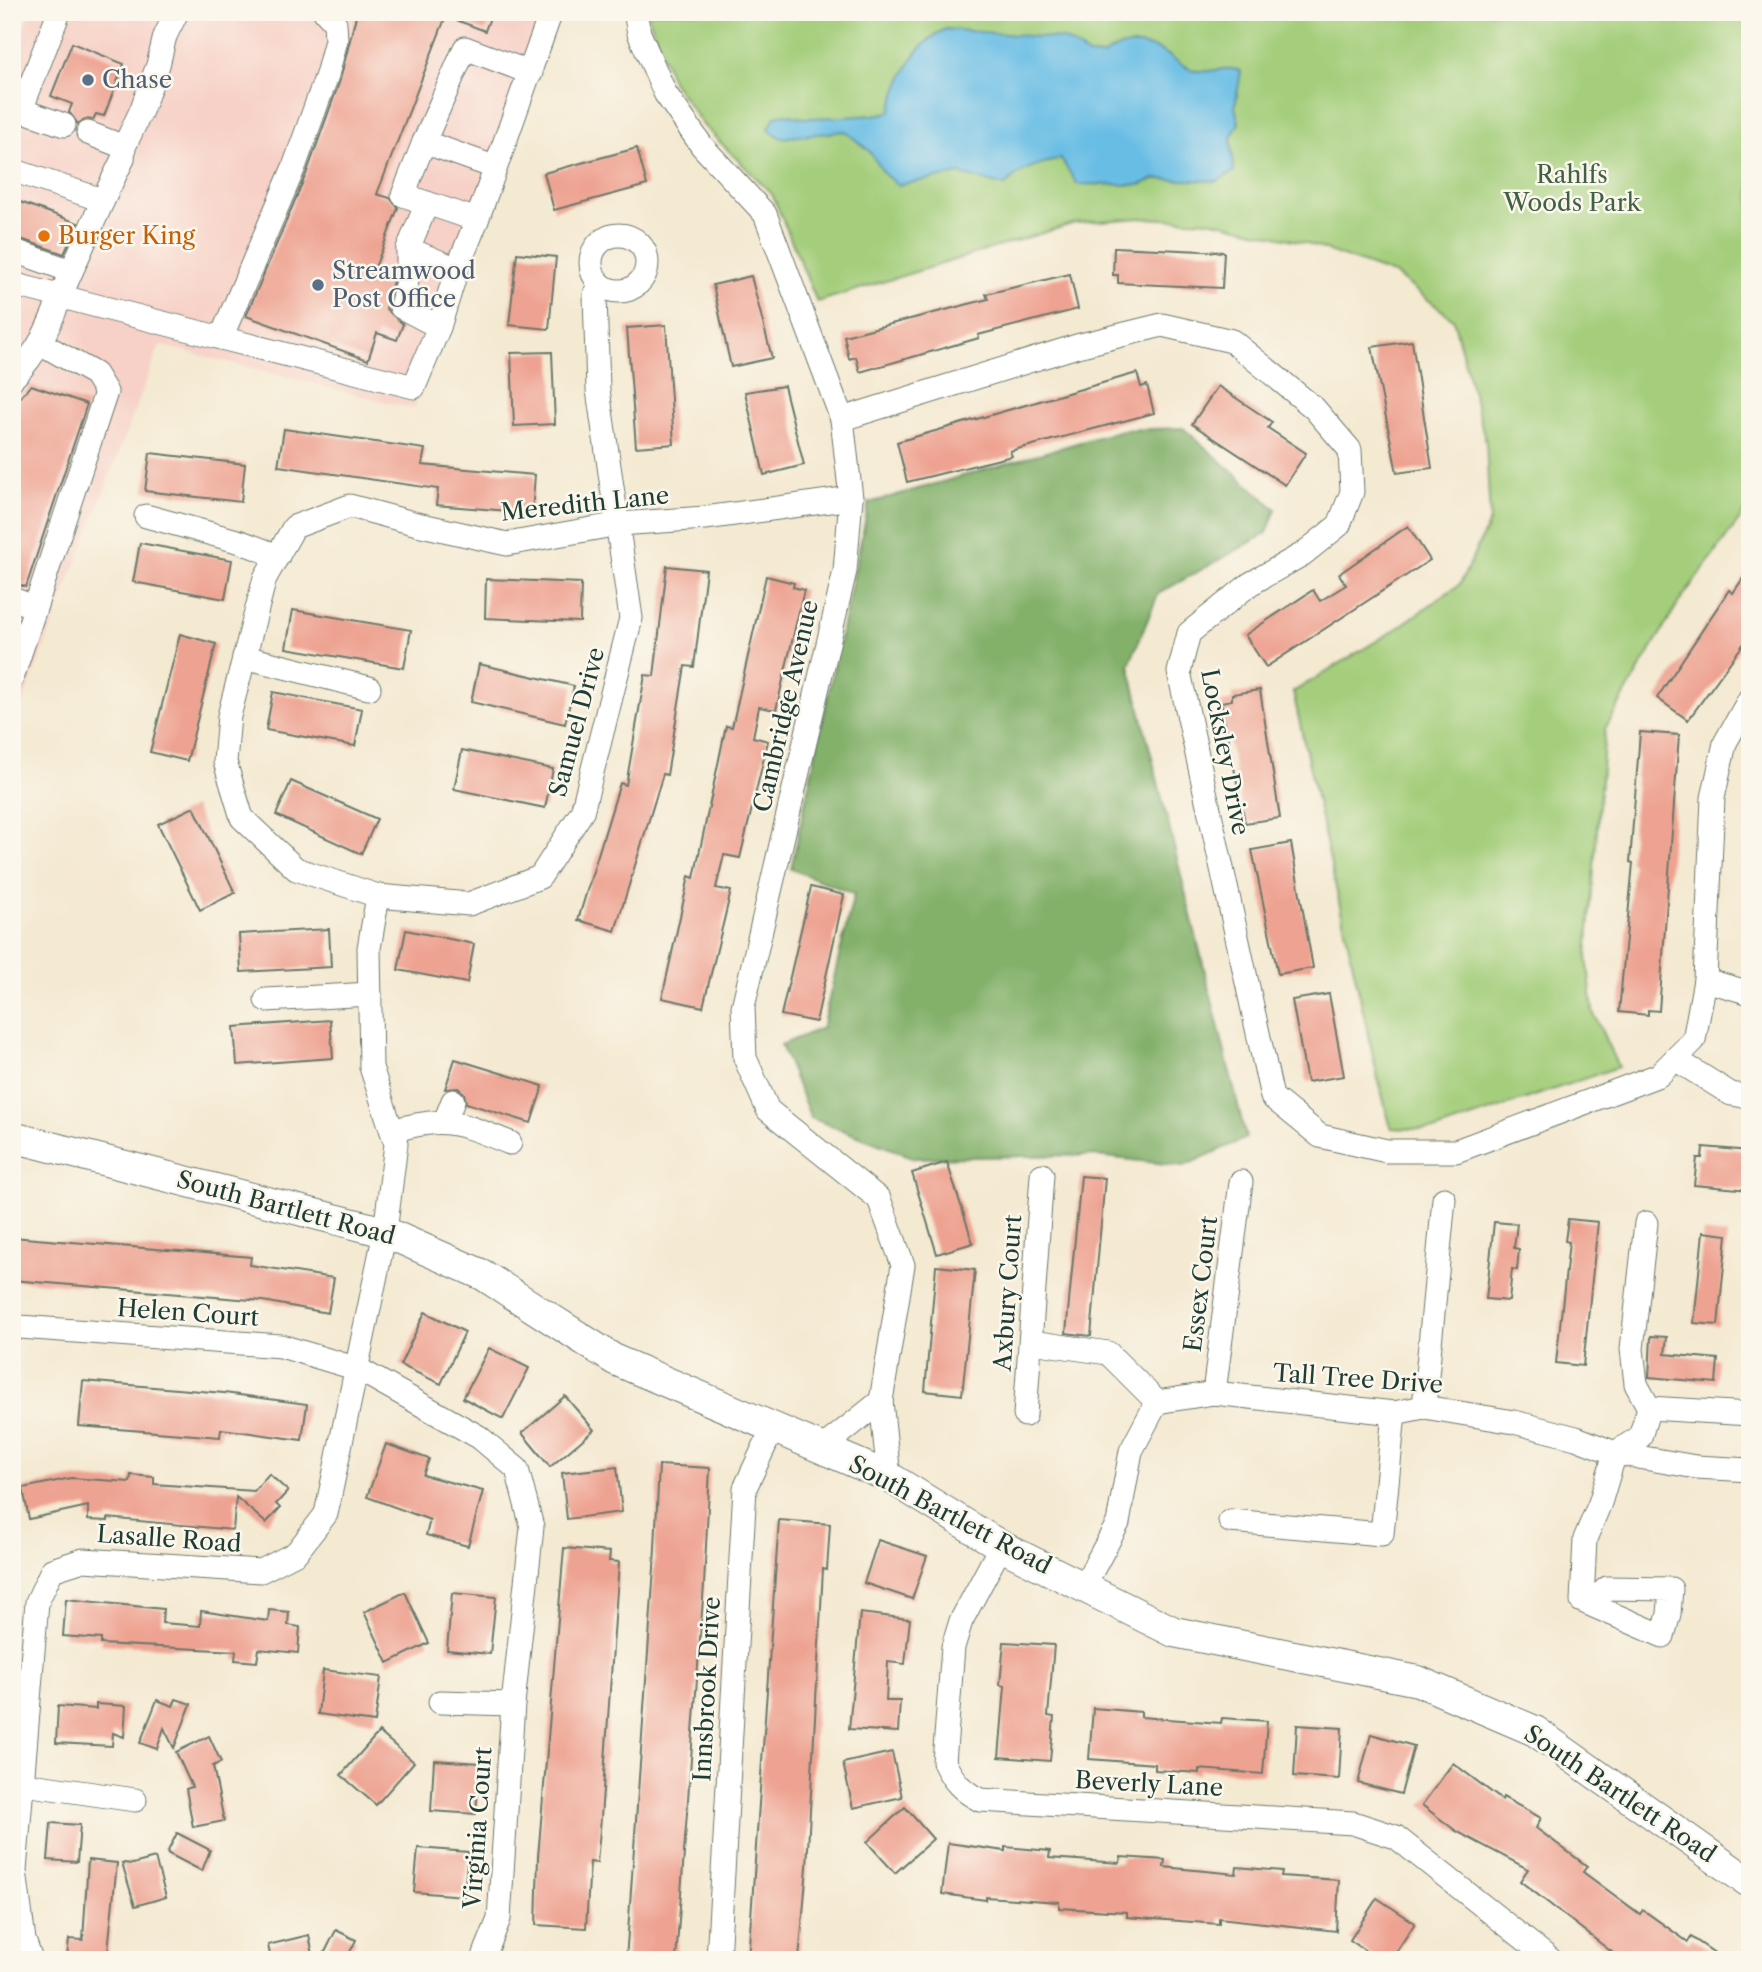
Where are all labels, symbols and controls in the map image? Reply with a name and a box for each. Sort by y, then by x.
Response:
place label: Chase [102,65,172,94]
marker: Chase [80,72,96,88]
park label: Rahlfs Woods Park [1502,160,1642,217]
place label: Burger King [58,221,196,250]
marker: Burger King [36,228,52,244]
place label: Streamwood Post Office [332,256,476,313]
marker: Streamwood Post Office [310,277,326,293]
street label: Meredith Lane [499,480,671,527]
street label: Cambridge Avenue [747,597,824,815]
street label: Samuel Drive [543,644,610,800]
street label: Locksley Drive [1195,666,1256,838]
street label: South Bartlett Road [174,1164,399,1251]
street label: Axbury Court [987,1213,1027,1373]
street label: Essex Court [1178,1214,1223,1353]
street label: Helen Court [116,1293,260,1332]
street label: Tall Tree Drive [1272,1358,1444,1399]
street label: South Bartlett Road [844,1449,1057,1580]
street label: Lasalle Road [96,1519,243,1558]
street label: Innsbrook Drive [687,1596,726,1782]
street label: South Bartlett Road [1519,1719,1722,1869]
street label: Virginia Court [457,1746,498,1911]
street label: Beverly Lane [1074,1765,1224,1802]

